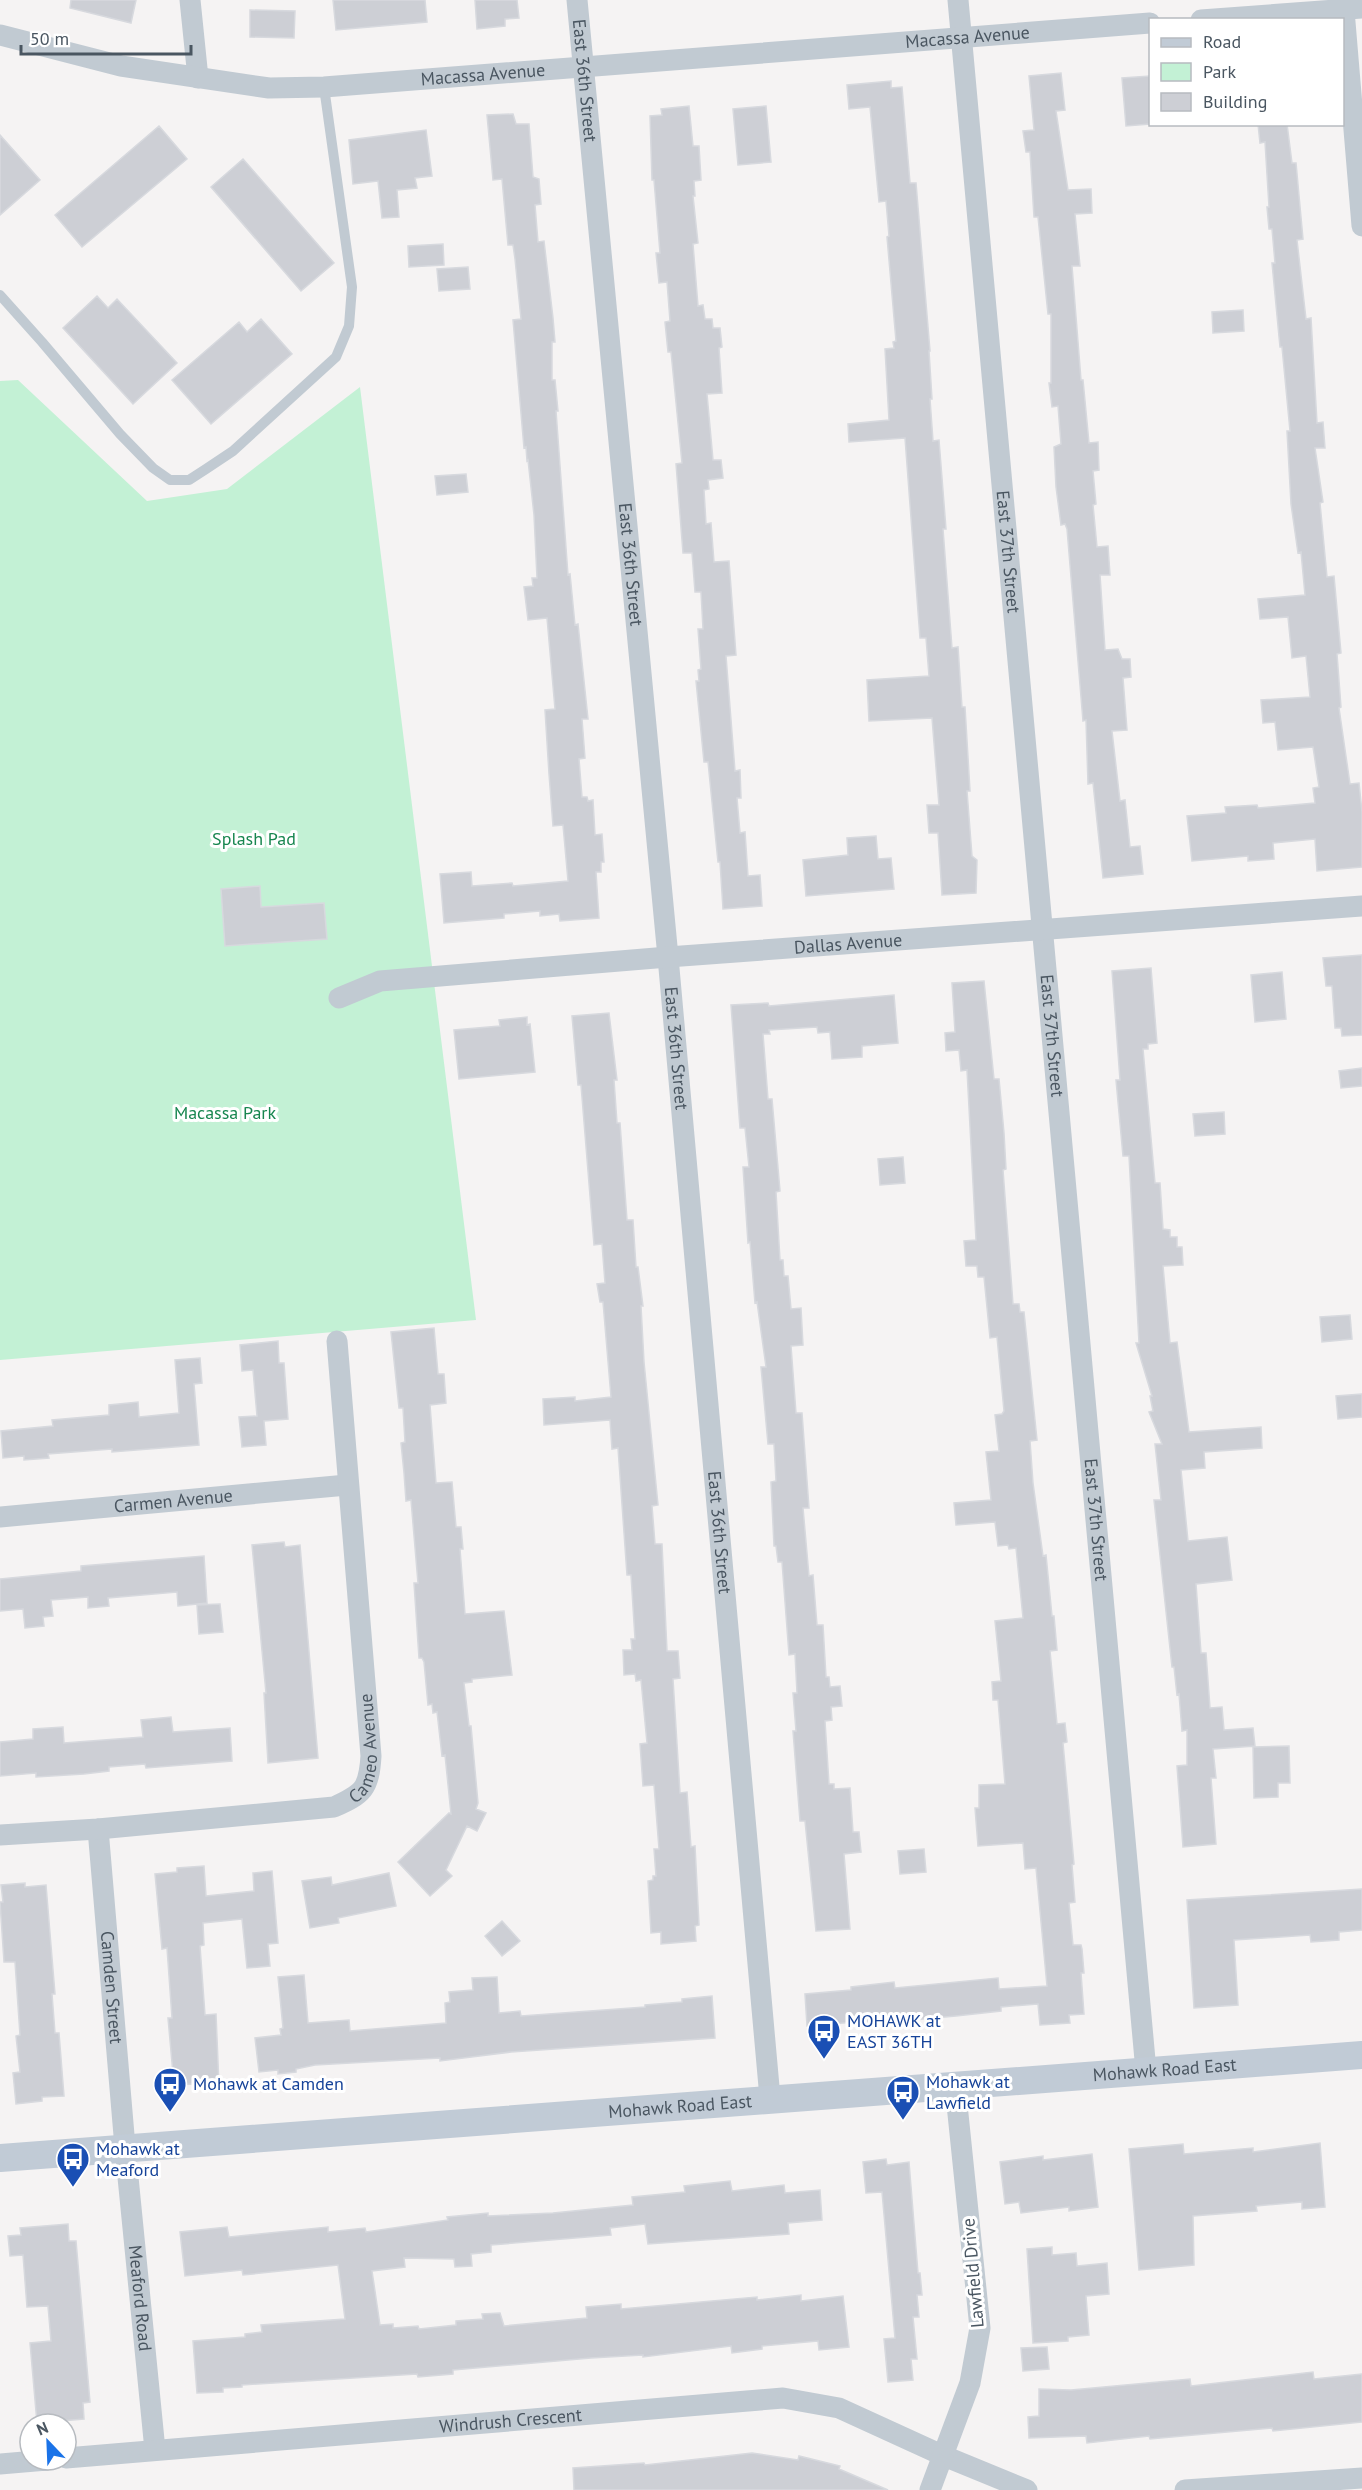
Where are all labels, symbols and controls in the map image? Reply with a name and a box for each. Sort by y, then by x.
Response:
scale bar [21,18,190,56]
street label: East 36th Street [568,18,602,143]
legend [1149,18,1344,126]
street label: Macassa Avenue [904,20,1031,53]
text: 50 m [30,27,69,50]
text: Road [1203,30,1241,53]
street label: Macassa Avenue [420,58,546,90]
text: Park [1203,60,1236,83]
text: Building [1203,90,1267,113]
street label: East 37th Street [992,489,1026,614]
street label: East 36th Street [614,502,648,627]
park label: Splash Pad [212,827,296,850]
street label: Dallas Avenue [793,928,903,959]
street label: East 37th Street [1036,973,1070,1098]
street label: East 36th Street [660,986,694,1111]
park label: Macassa Park [174,1101,276,1124]
street label: East 37th Street [1079,1457,1113,1582]
street label: East 36th Street [703,1470,737,1595]
street label: Carmen Avenue [113,1484,234,1517]
street label: Cameo Avenue [344,1693,382,1808]
street label: Camden Street [96,1930,128,2045]
place label: MOHAWK at EAST 36TH [847,2009,941,2053]
bus stop icon: MOHAWK at EAST 36TH [806,2013,842,2060]
street label: Mohawk Road East [1092,2053,1237,2086]
bus stop icon: Mohawk at Camden [152,2066,188,2113]
place label: Mohawk at Lawfield [926,2070,1010,2114]
place label: Mohawk at Camden [193,2072,344,2095]
bus stop icon: Mohawk at Lawfield [885,2074,921,2121]
street label: Mohawk Road East [607,2089,753,2123]
place label: Mohawk at Meaford [96,2137,180,2181]
bus stop icon: Mohawk at Meaford [55,2141,91,2188]
street label: Lawfield Drive [956,2217,989,2329]
street label: Meaford Road [124,2244,157,2352]
street label: Windrush Crescent [438,2403,583,2438]
north arrow [18,2412,78,2472]
text: N [33,2417,51,2439]

